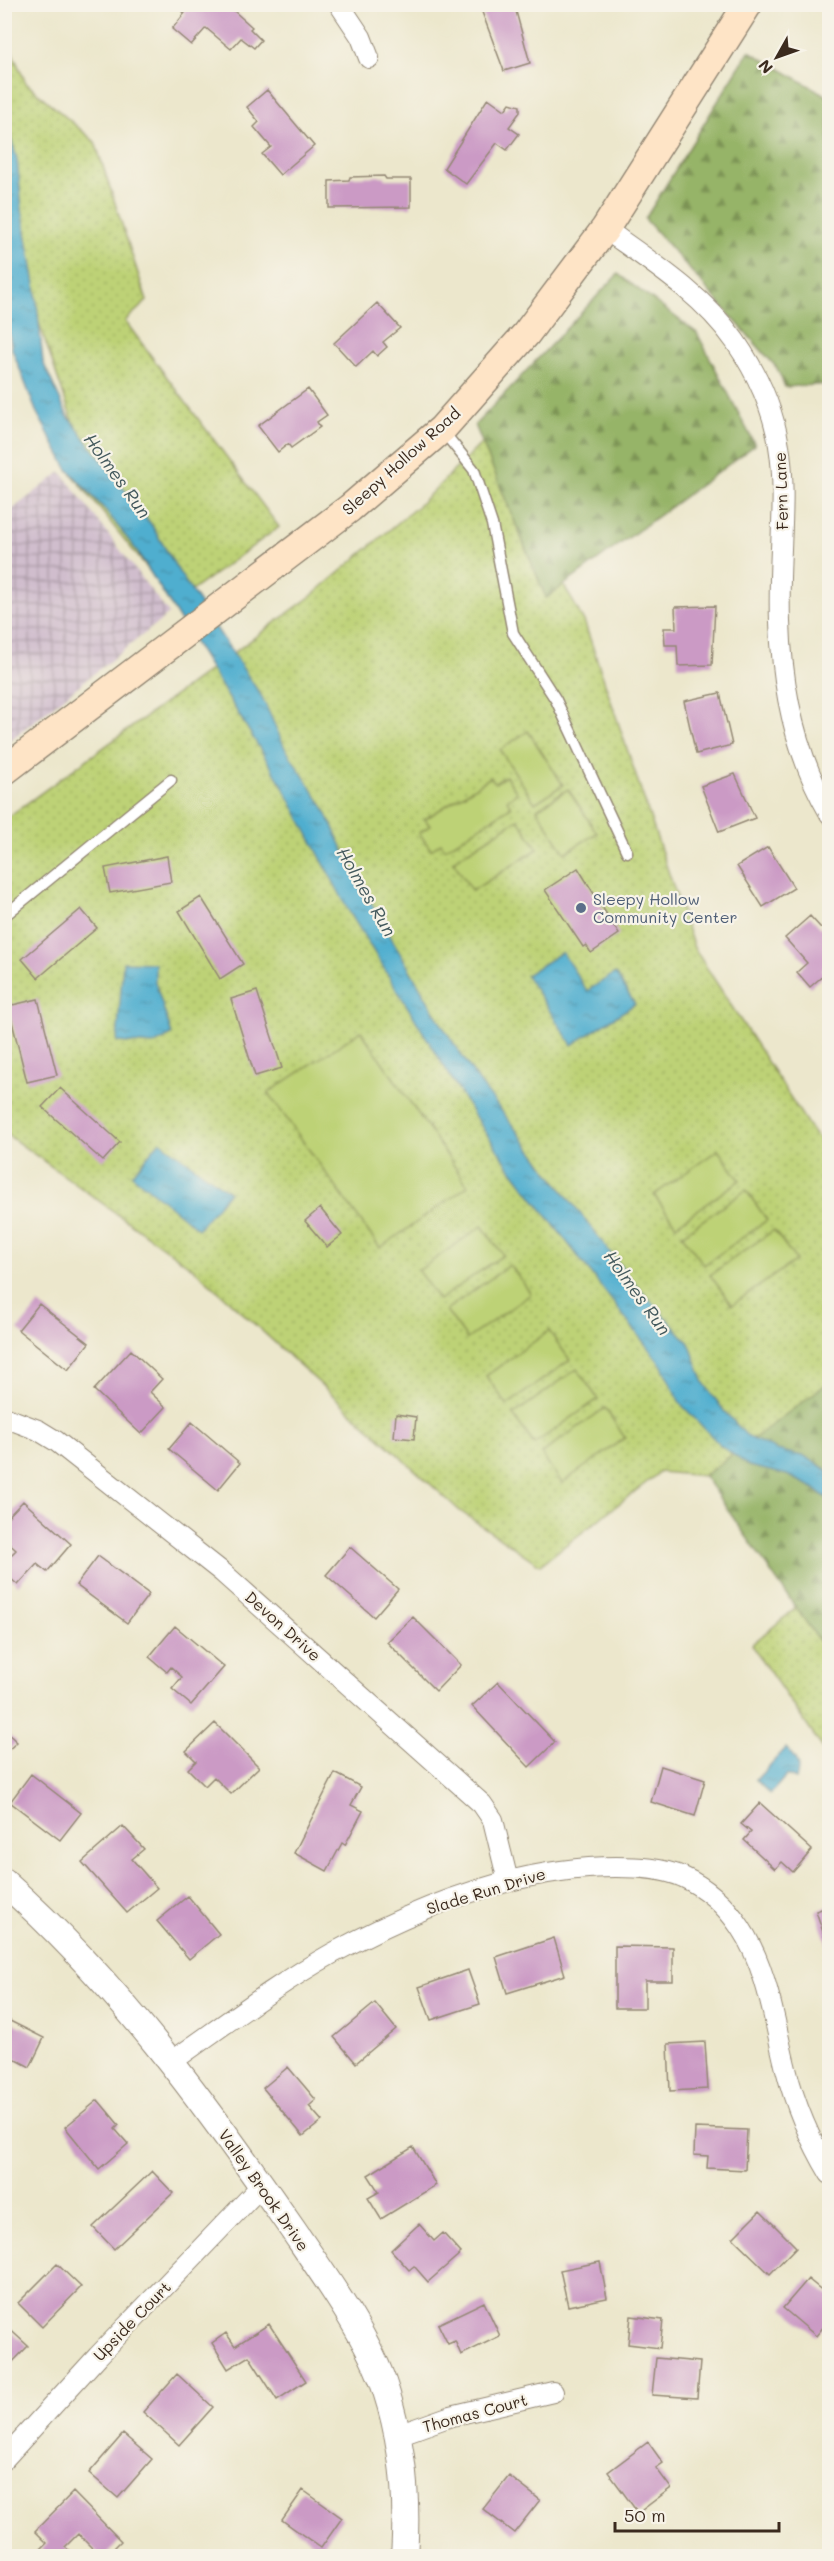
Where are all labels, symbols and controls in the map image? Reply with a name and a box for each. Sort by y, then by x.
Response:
north arrow [747,27,807,87]
text: N [753,56,777,78]
street label: Sleepy Hollow Road [337,402,464,519]
water label: Holmes Run [79,428,157,523]
street label: Fern Lane [769,452,792,530]
water label: Holmes Run [332,842,402,941]
place label: Sleepy Hollow Community Center [593,888,738,927]
marker: Sleepy Hollow Community Center [574,901,588,915]
water label: Holmes Run [599,1245,677,1340]
street label: Devon Drive [241,1586,326,1665]
street label: Slade Run Drive [424,1862,548,1919]
street label: Valley Brook Drive [214,2125,314,2255]
street label: Upside Court [88,2276,175,2365]
street label: Thomas Court [420,2388,530,2437]
scale bar [615,2495,778,2533]
text: 50 m [624,2503,666,2527]

